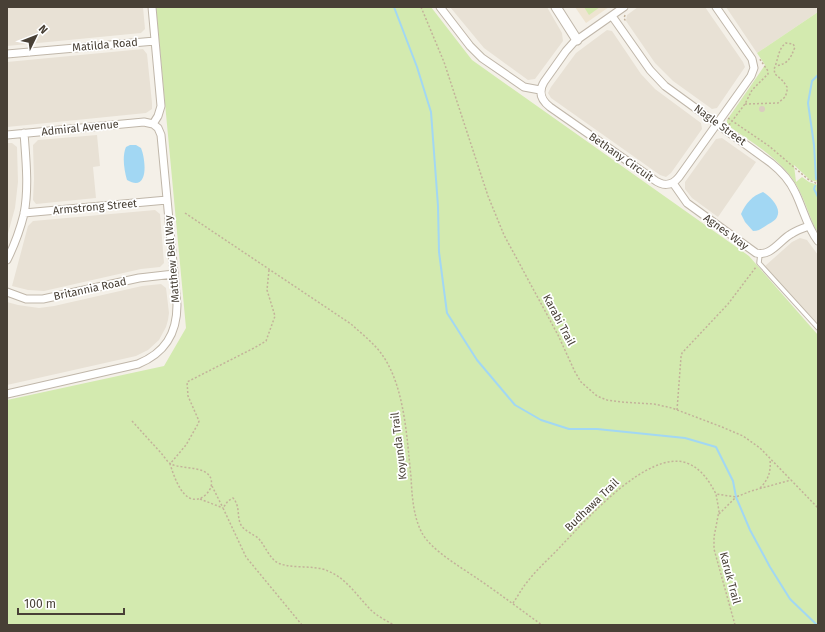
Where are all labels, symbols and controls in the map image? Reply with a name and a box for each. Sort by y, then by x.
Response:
north arrow [16,16,56,56]
text: N [36,22,50,37]
street label: Matilda Road [72,36,138,54]
street label: Nagle Street [691,102,749,148]
street label: Admiral Avenue [41,117,119,139]
street label: Bethany Circuit [586,130,656,184]
street label: Armstrong Street [52,197,138,217]
street label: Agnes Way [701,211,752,253]
street label: Matthew Bell Way [162,214,182,303]
street label: Britannia Road [52,275,128,303]
street label: Karabi Trail [540,292,578,348]
street label: Koyunda Trail [388,411,410,481]
street label: Budhawa Trail [562,476,622,534]
street label: Karuk Trail [717,551,743,605]
scale bar [18,590,124,616]
text: 100 m [24,597,56,611]

